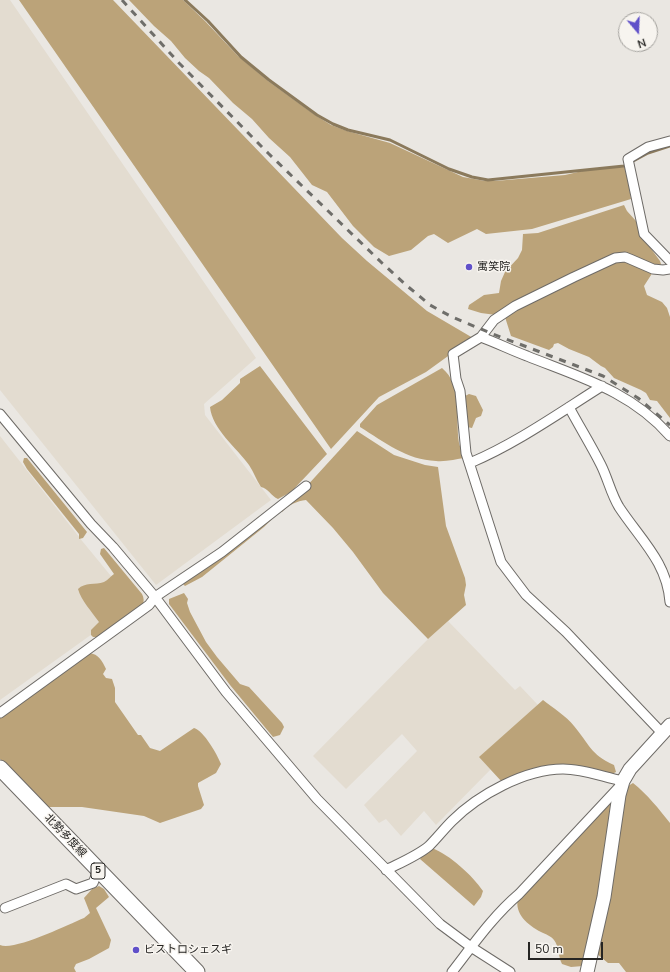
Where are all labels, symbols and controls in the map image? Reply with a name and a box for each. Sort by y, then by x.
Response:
north arrow [618,12,658,52]
text: N [635,34,648,51]
place label: 寓笑院 [477,260,510,274]
marker: 寓笑院 [464,262,474,272]
street label: 北勢多度線 [41,812,89,860]
road number: 5 [91,863,105,879]
scale bar [530,934,605,960]
text: 50 m [535,941,563,957]
place label: ビストロシェスギ [144,943,232,957]
marker: ビストロシェスギ [131,945,141,955]

